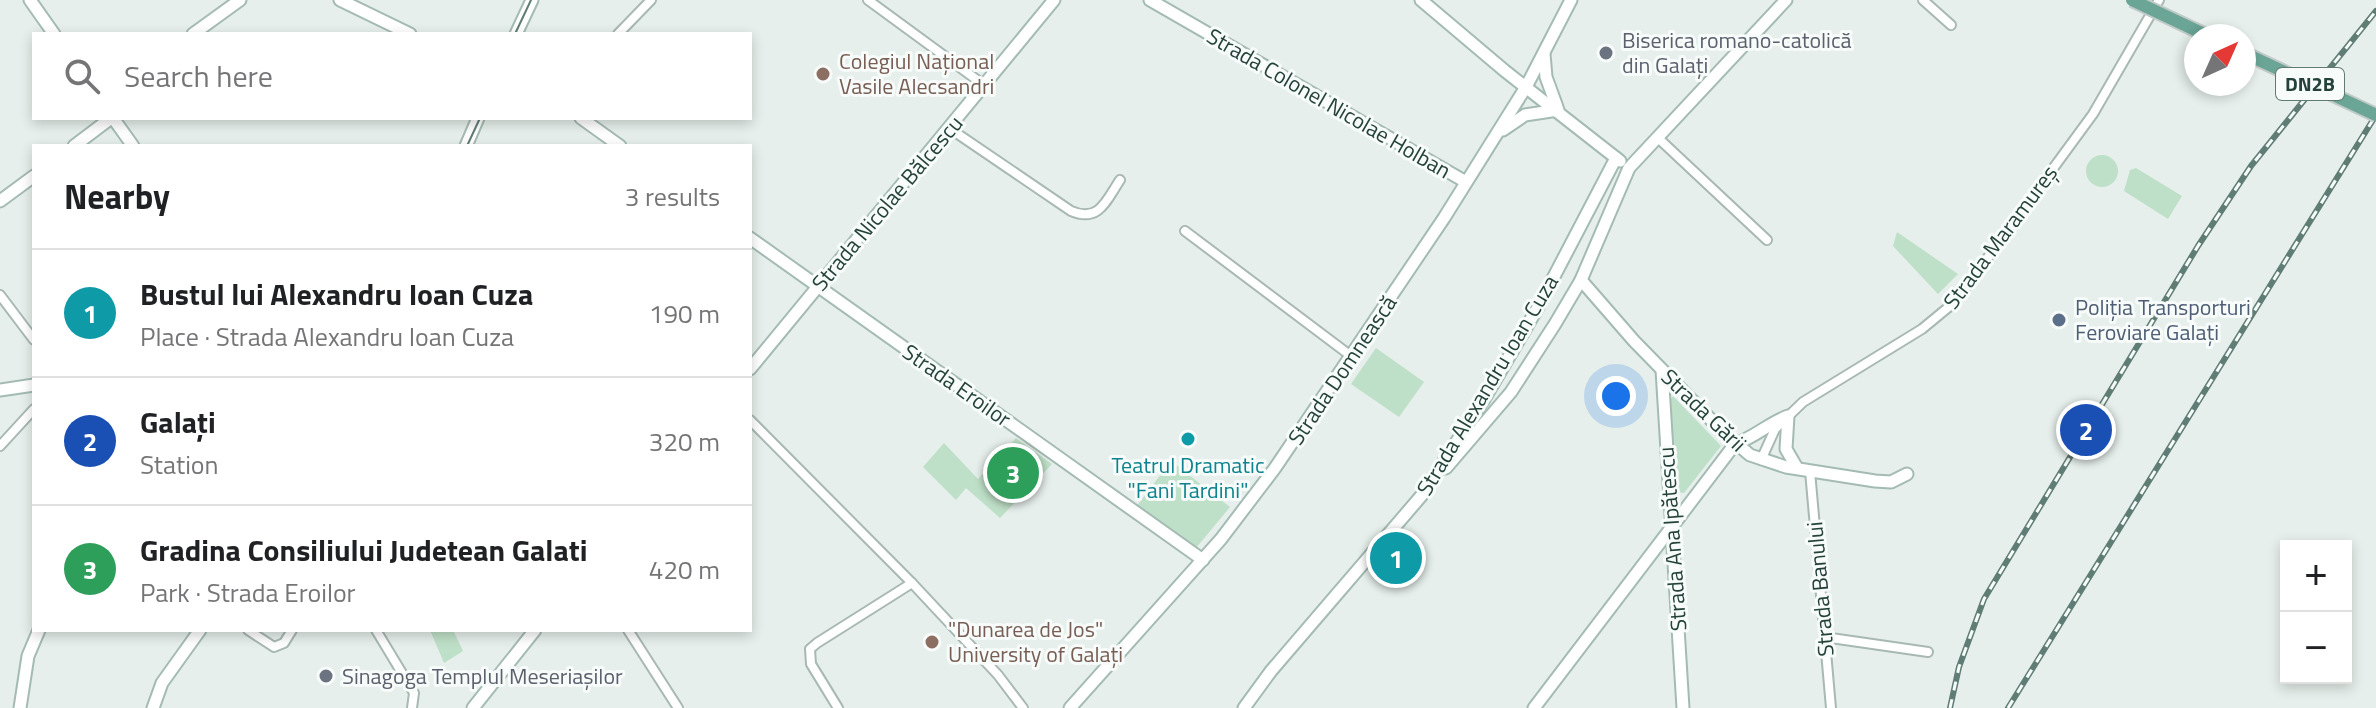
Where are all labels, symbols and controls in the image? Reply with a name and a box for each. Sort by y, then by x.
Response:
street label: Strada Colonel Nicolae Holban [1200,19,1458,187]
place label: Biserica romano-catolică din Galați [1622,23,1852,82]
north arrow [2184,24,2256,96]
search box [32,32,752,120]
place label: Colegiul Național Vasile Alecsandri [839,44,994,103]
marker: Biserica romano-catolică din Galați [1597,44,1615,62]
text: Search here [124,53,273,99]
icon: search [60,54,104,98]
marker: Colegiul Național Vasile Alecsandri [814,65,832,83]
road number: DN2B [2276,68,2344,100]
street label: Strada Nicolae Bălcescu [803,108,971,298]
street label: Strada Maramureș [1935,158,2065,316]
text: Nearby [64,170,170,222]
text: 3 results [625,177,720,216]
street label: Strada Alexandru Ioan Cuza [1407,268,1567,502]
text: Bustul lui Alexandru Ioan Cuza [140,271,533,317]
street label: Strada Domnească [1279,288,1405,452]
place label: Poliția Transporturi Feroviare Galați [2075,290,2251,349]
text: 1 [83,294,97,333]
text: 190 m [649,294,720,333]
marker: Poliția Transporturi Feroviare Galați [2050,311,2068,329]
text: Place · Strada Alexandru Ioan Cuza [140,317,514,356]
street label: Strada Eroilor [896,335,1019,435]
street label: Strada Gării [1654,360,1754,460]
your location [1596,376,1636,416]
text: Galați [140,399,216,445]
pin: 2 [2060,400,2112,460]
text: 2 [83,422,97,461]
text: 320 m [649,422,720,461]
marker: Teatrul Dramatic "Fani Tardini" [1179,430,1197,448]
pin: 3 [987,443,1039,503]
text: Station [140,445,219,484]
street label: Strada Ana Ipătescu [1649,446,1695,632]
place label: Teatrul Dramatic "Fani Tardini" [1111,448,1265,507]
street label: Strada Banului [1797,520,1843,658]
text: Gradina Consiliului Judetean Galati [140,527,587,573]
pin: 1 [1370,528,1422,588]
map controls [2280,540,2352,684]
button: + [2280,540,2352,612]
text: 3 [83,550,97,589]
text: 420 m [649,550,720,589]
text: Park · Strada Eroilor [140,573,356,612]
place label: "Dunarea de Jos" University of Galați [948,612,1123,671]
button: − [2280,612,2352,684]
marker: "Dunarea de Jos" University of Galați [923,633,941,651]
place label: Sinagoga Templul Meseriașilor [342,659,623,693]
marker: Sinagoga Templul Meseriașilor [317,667,335,685]

